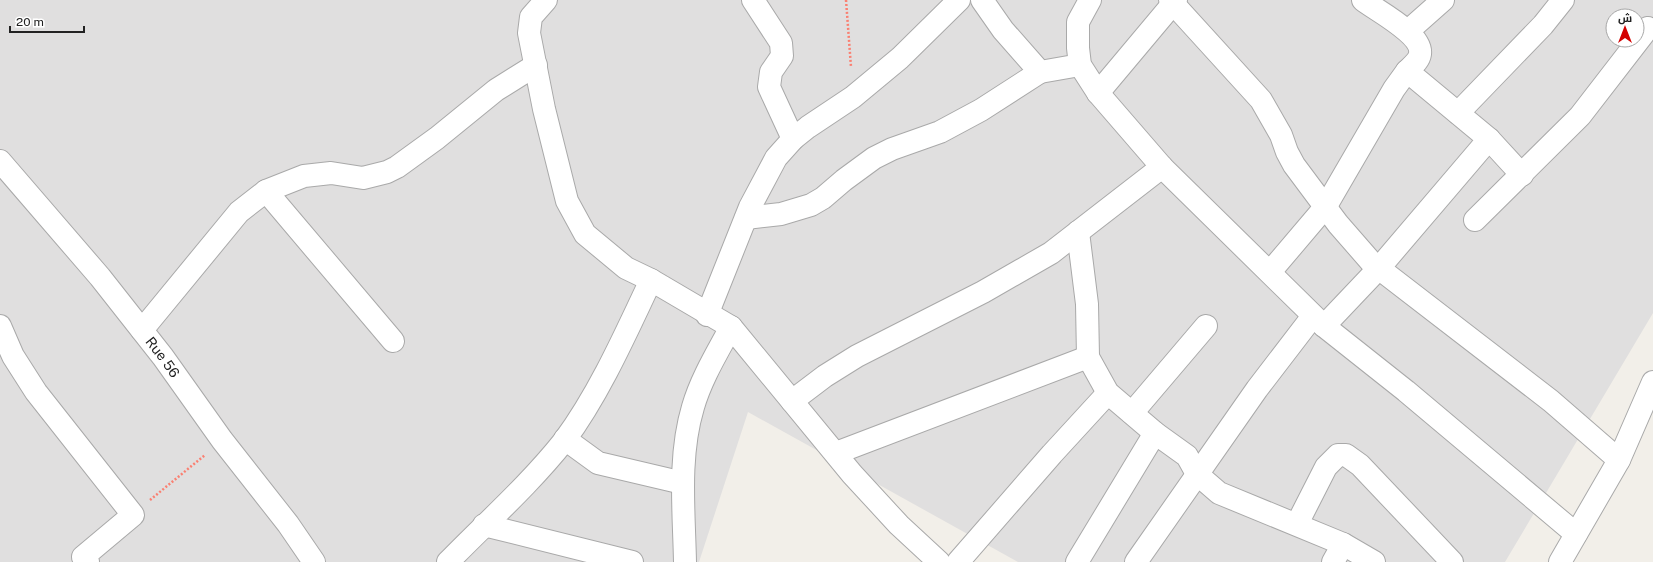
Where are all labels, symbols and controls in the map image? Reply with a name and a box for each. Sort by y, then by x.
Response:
scale bar [10,8,84,34]
north arrow [1605,8,1645,48]
text: ش [1618,12,1632,25]
text: 20 m [16,15,44,29]
street label: Rue 56 [142,334,183,381]

